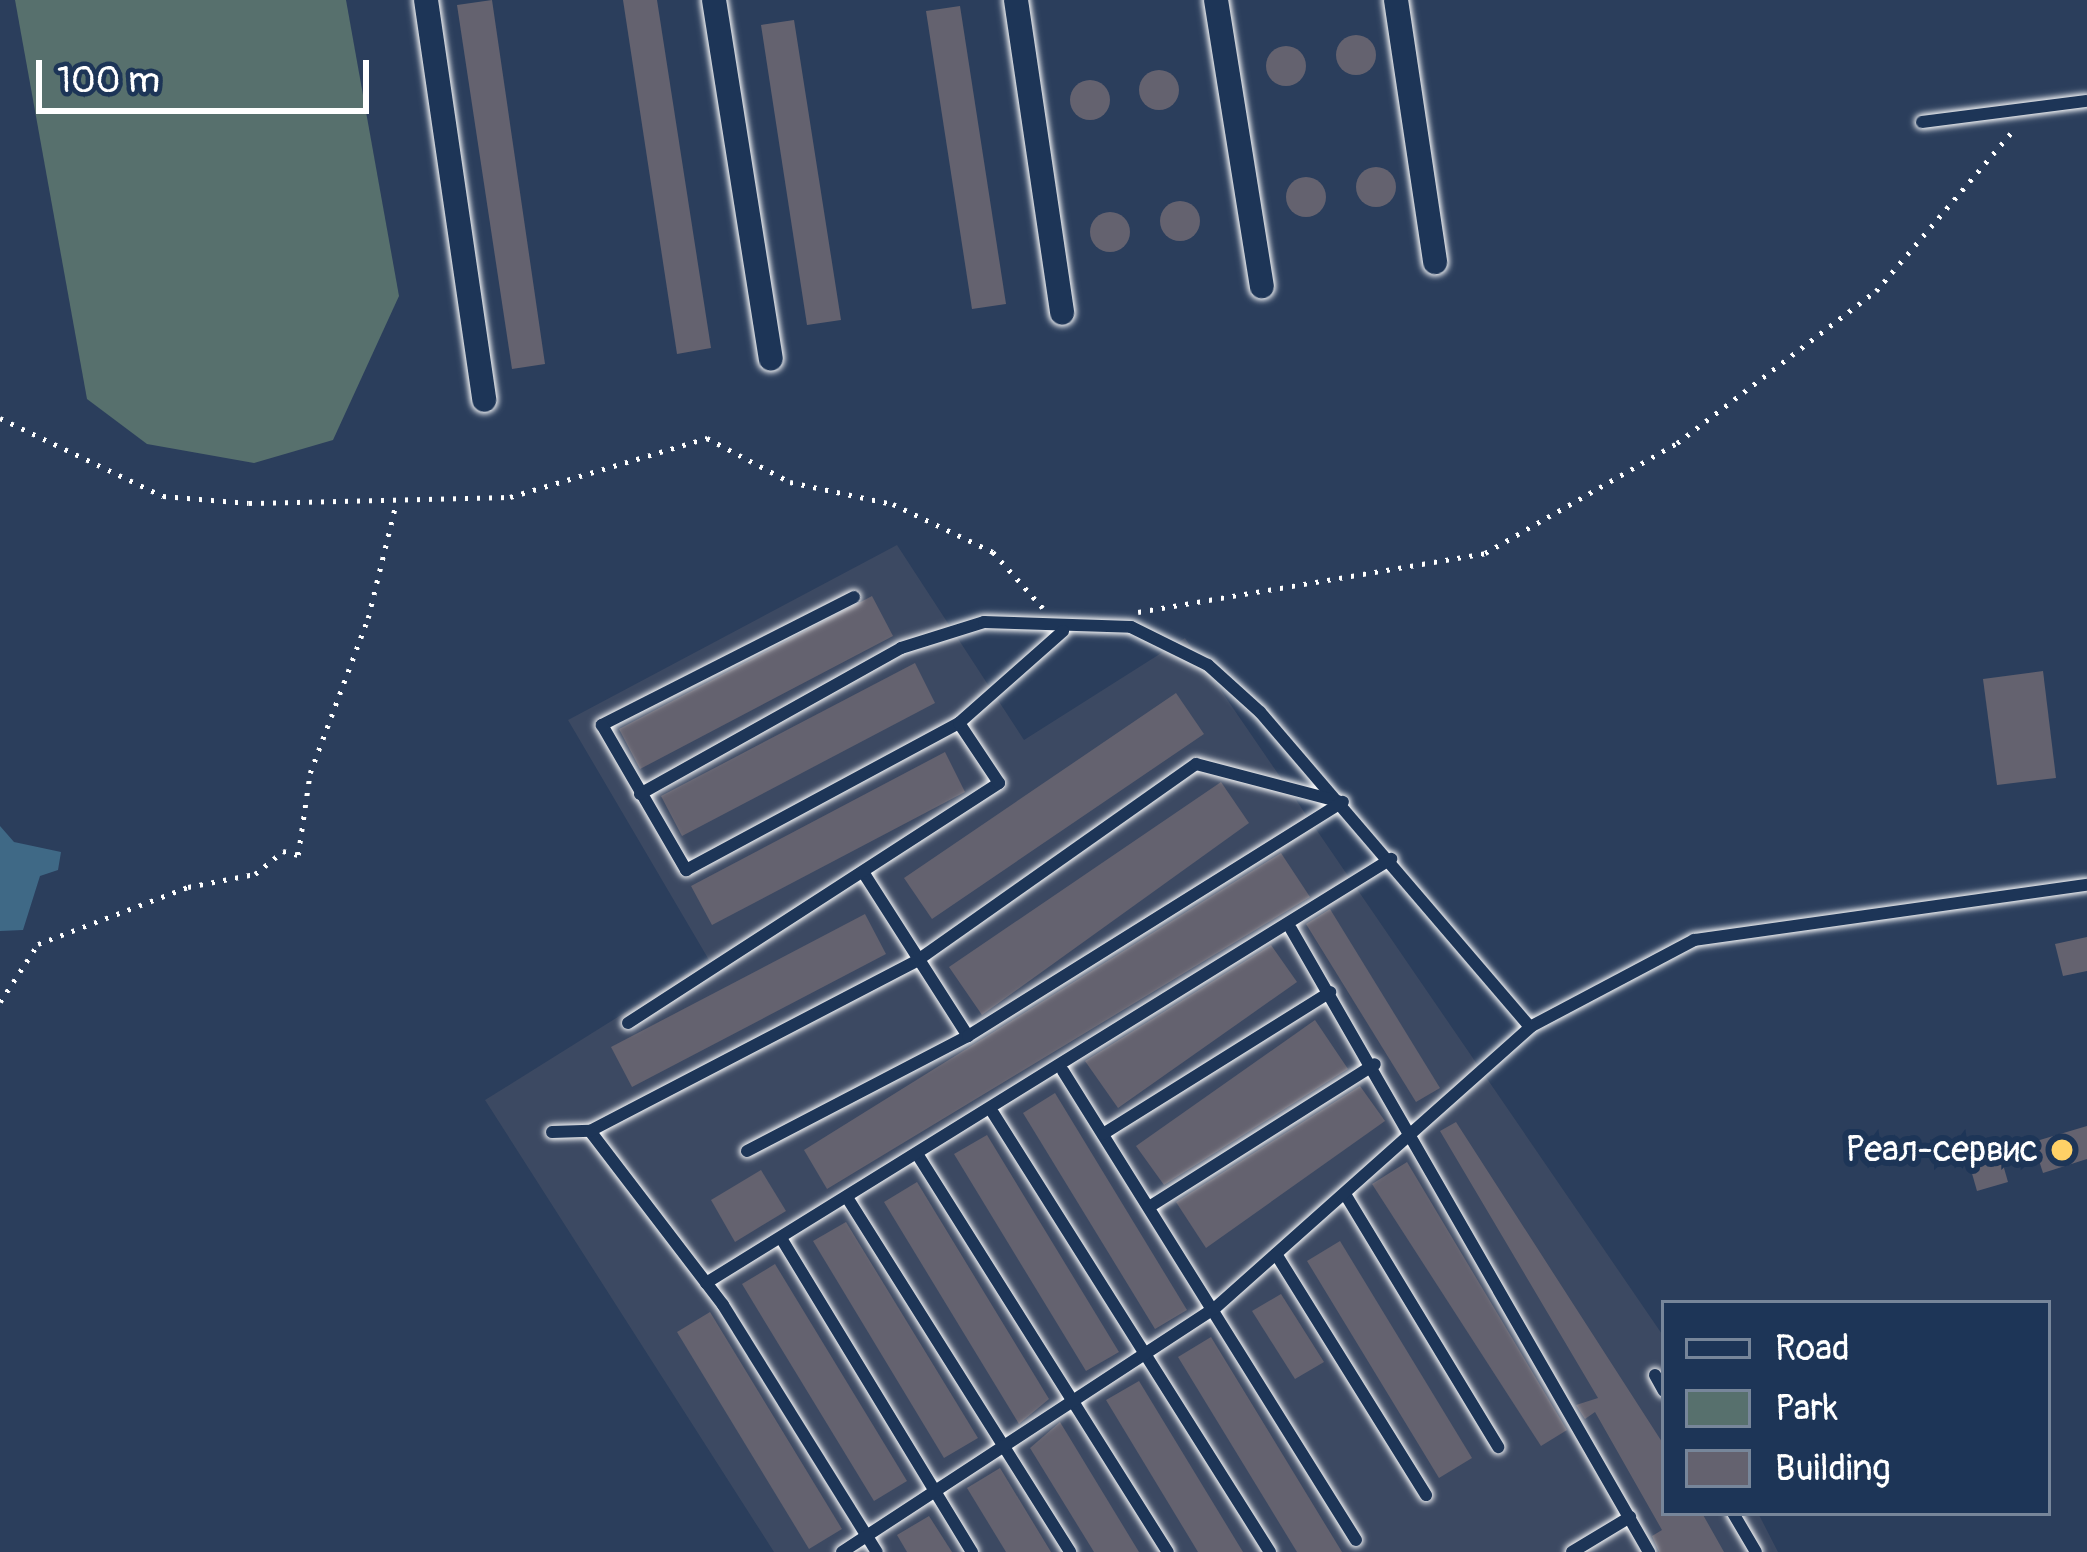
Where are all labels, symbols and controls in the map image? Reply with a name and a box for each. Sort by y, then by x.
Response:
scale bar [42,36,375,110]
text: 100 m [57,58,160,103]
place label: Реал-сервис [1846,1128,2038,1172]
marker: Реал-сервис [2049,1137,2075,1163]
legend [1661,1300,2051,1516]
text: Road [1775,1326,1850,1371]
text: Park [1775,1386,1838,1431]
text: Building [1775,1446,1891,1491]

